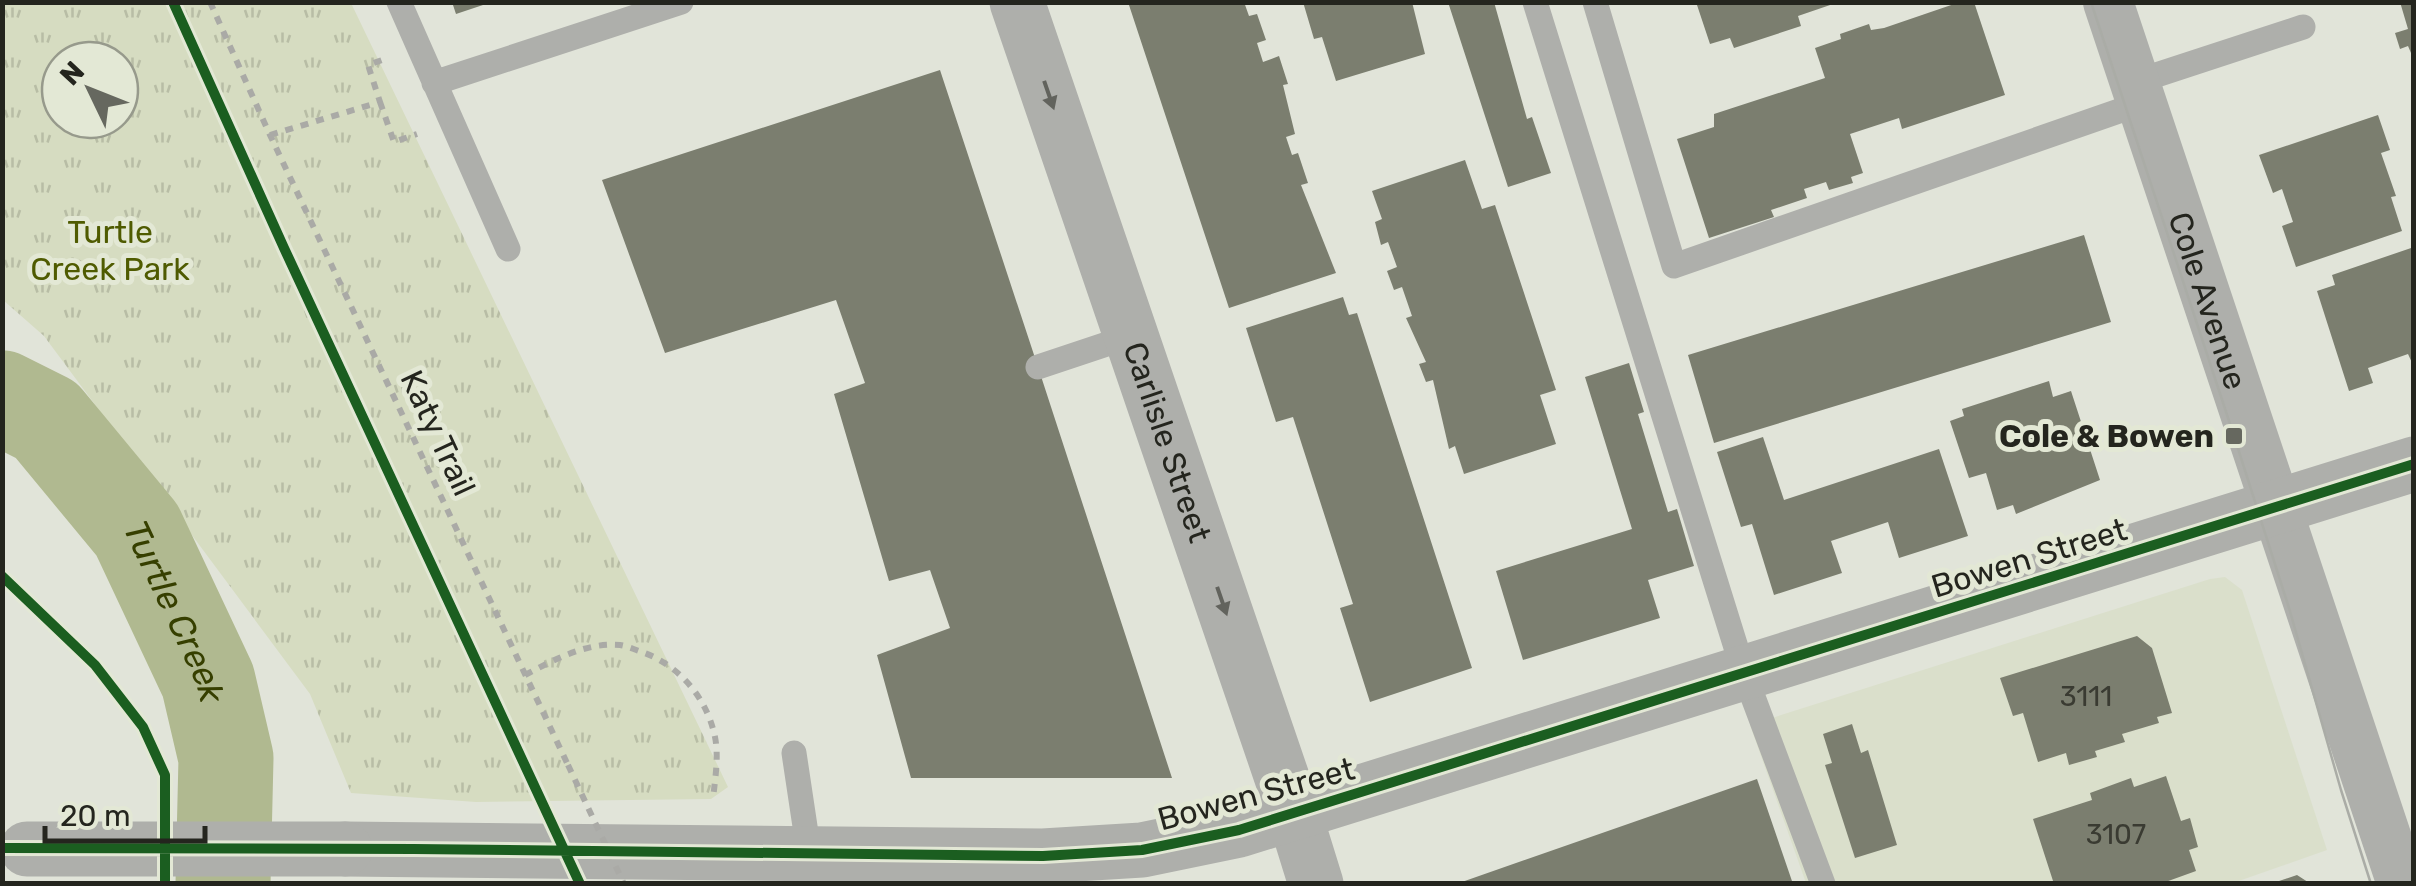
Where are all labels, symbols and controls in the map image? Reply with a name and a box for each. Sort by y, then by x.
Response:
north arrow [40,40,140,140]
text: N [53,55,91,92]
one-way arrow [1042,80,1057,110]
street label: Cole Avenue [2160,207,2255,394]
park label: Turtle Creek Park [30,213,190,288]
street label: Carlisle Street [1116,337,1219,547]
street label: Katy Trail [392,364,484,502]
place label: Cole & Bowen [1999,417,2214,455]
marker: Cole & Bowen [2223,425,2245,447]
street label: Bowen Street [1927,510,2131,606]
water label: Turtle Creek [115,514,234,707]
one-way arrow [1215,586,1230,616]
house number: 3111 [2060,680,2112,713]
street label: Bowen Street [1153,749,1359,839]
scale bar [45,781,205,843]
text: 20 m [60,798,131,834]
house number: 3107 [2086,818,2146,851]

